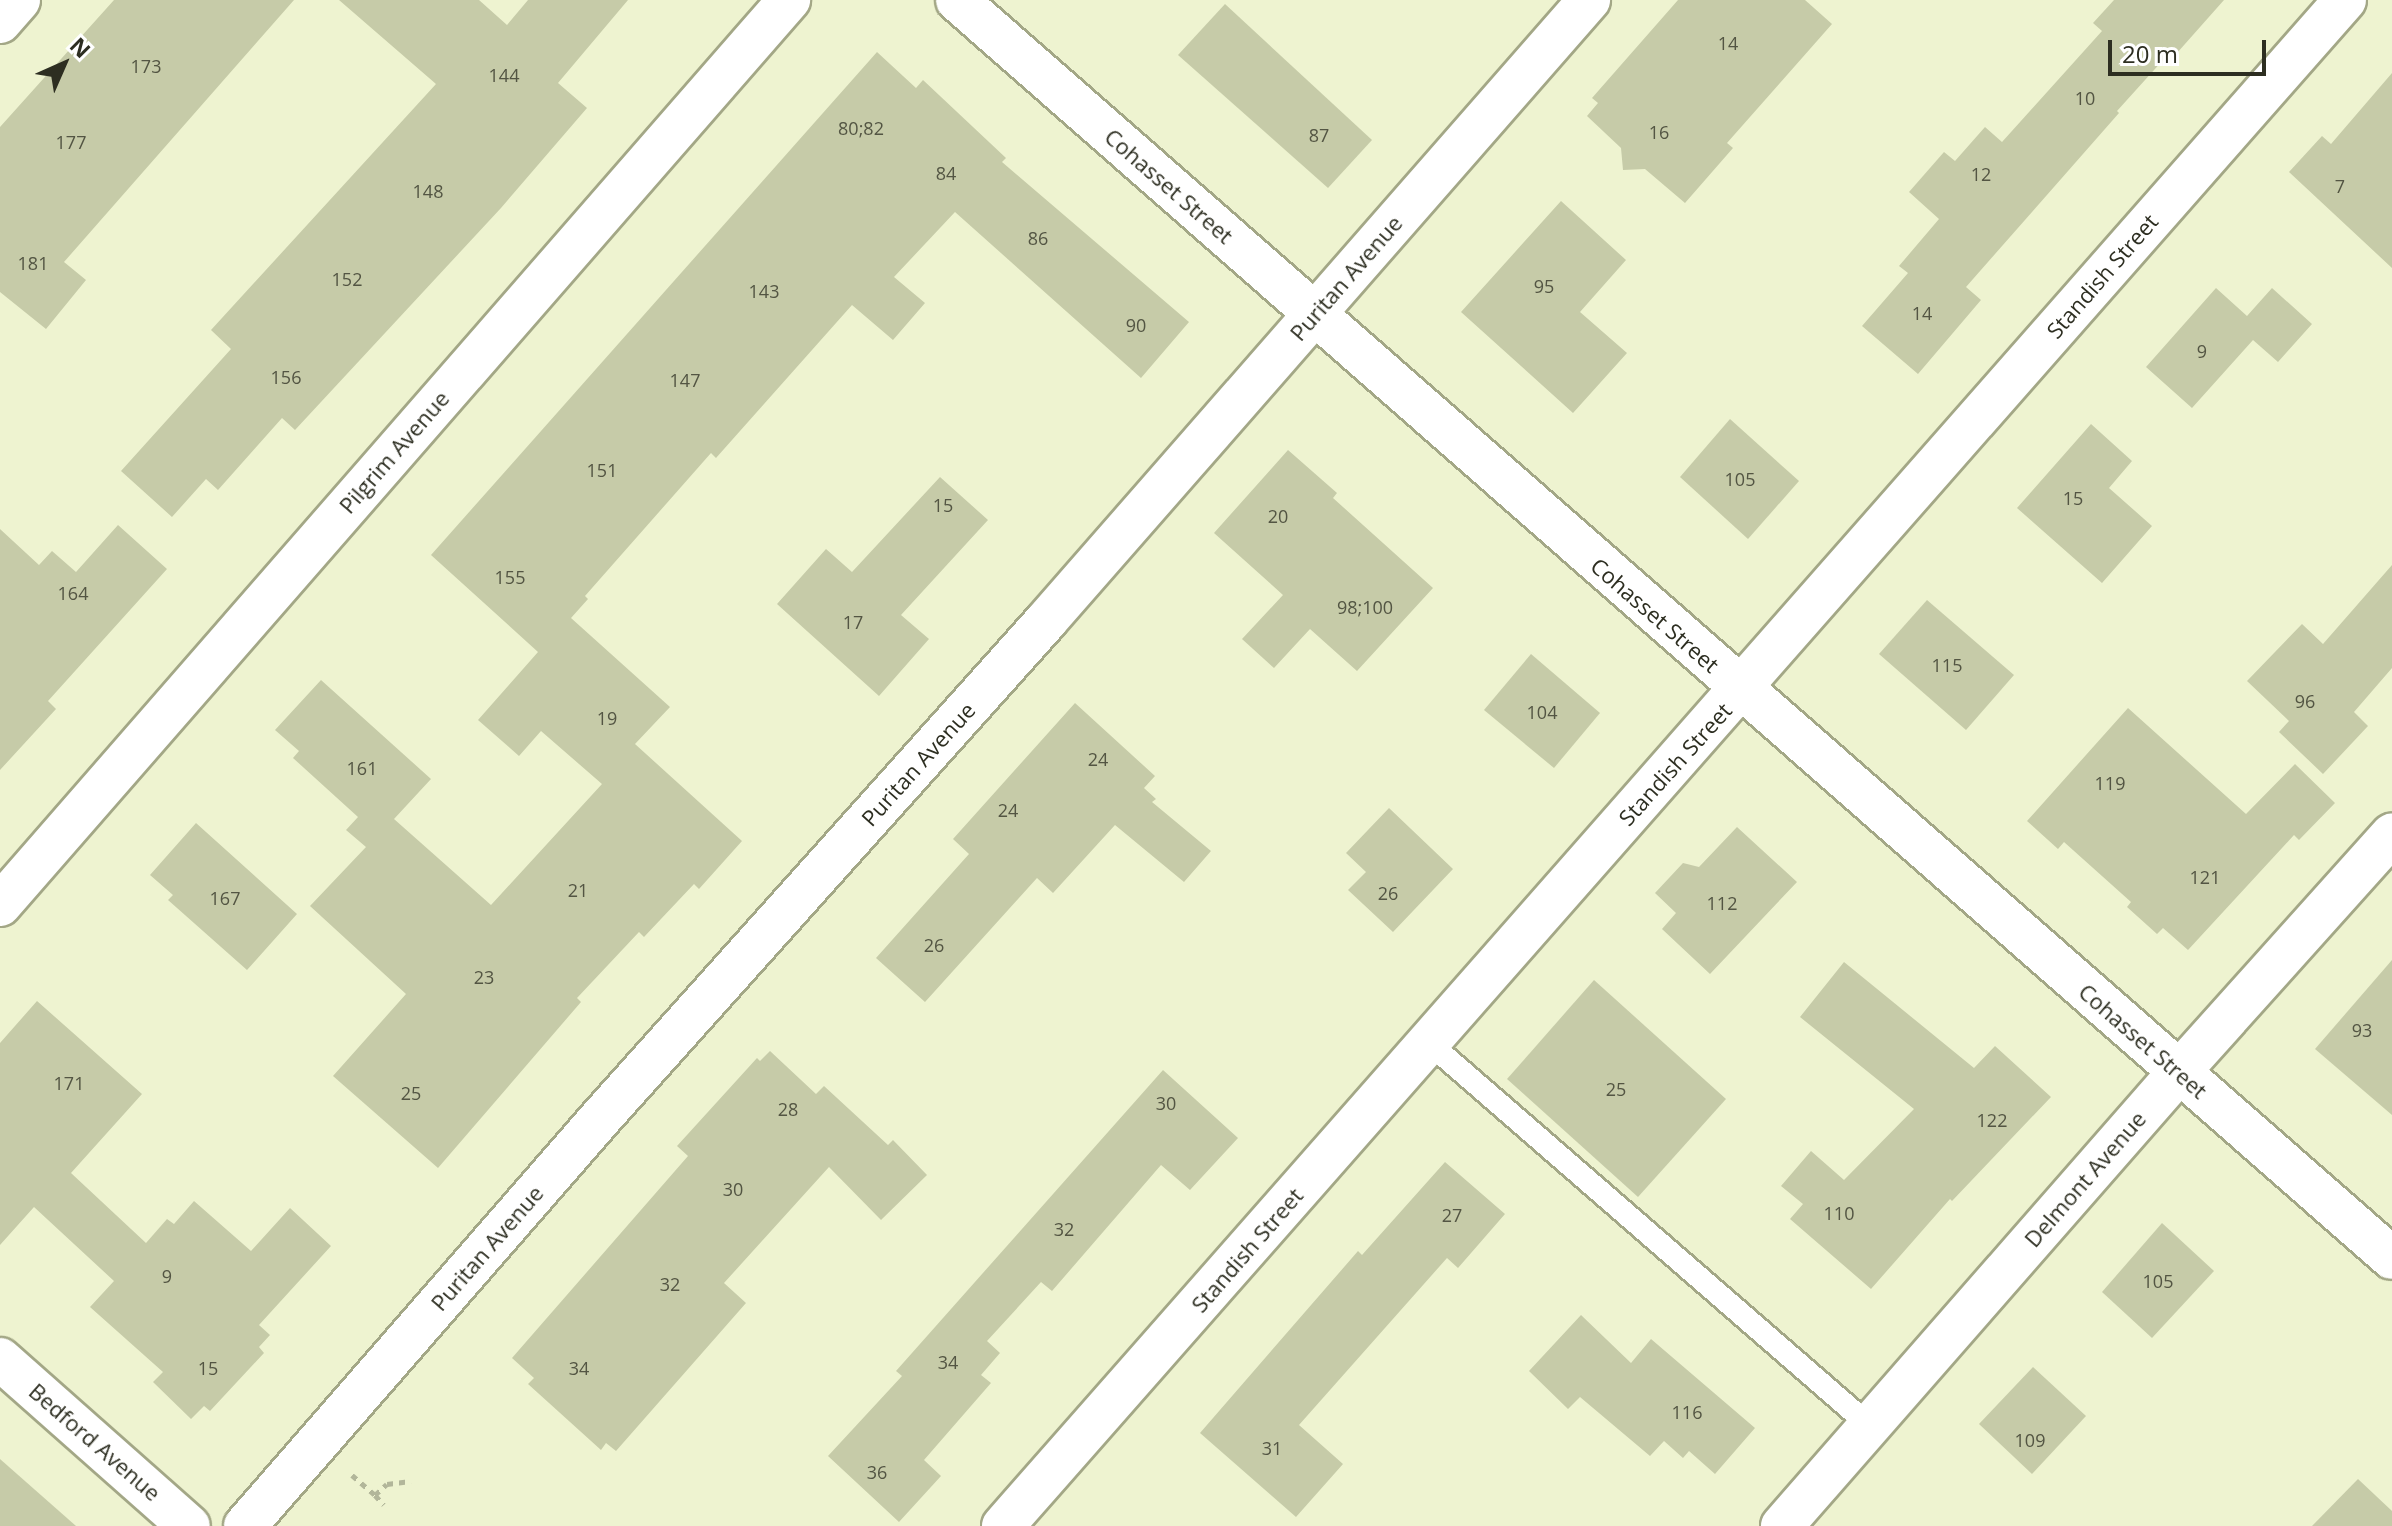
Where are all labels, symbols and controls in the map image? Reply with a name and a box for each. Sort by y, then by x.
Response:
north arrow [24,24,104,104]
scale bar [2112,24,2270,74]
text: N [64,30,98,64]
house number: 14 [1718,32,1738,54]
text: 20 m [2122,37,2178,70]
house number: 173 [131,55,161,77]
house number: 144 [489,64,519,86]
house number: 10 [2075,87,2095,109]
house number: 80;82 [838,117,884,139]
house number: 16 [1649,121,1669,143]
street label: Cohasset Street [1100,123,1238,249]
house number: 87 [1309,124,1329,146]
house number: 177 [56,131,86,153]
house number: 84 [936,162,956,184]
house number: 12 [1971,163,1991,185]
house number: 7 [2335,175,2345,197]
house number: 148 [413,180,443,202]
street label: Standish Street [2041,209,2163,343]
street label: Puritan Avenue [1284,210,1408,346]
house number: 86 [1028,227,1048,249]
house number: 181 [18,252,48,274]
house number: 152 [332,268,362,290]
house number: 95 [1534,275,1554,297]
house number: 143 [749,280,779,302]
house number: 14 [1912,302,1932,324]
house number: 90 [1126,314,1146,336]
house number: 9 [2197,340,2207,362]
house number: 156 [271,366,301,388]
house number: 147 [670,369,700,391]
street label: Pilgrim Avenue [334,385,454,519]
house number: 151 [587,459,617,481]
house number: 105 [1725,468,1755,490]
house number: 15 [2063,487,2083,509]
house number: 15 [933,494,953,516]
house number: 20 [1268,505,1288,527]
street label: Cohasset Street [1586,552,1724,678]
house number: 155 [495,566,525,588]
house number: 164 [58,582,88,604]
house number: 98;100 [1337,596,1393,618]
house number: 17 [843,611,863,633]
house number: 115 [1932,654,1962,676]
house number: 96 [2295,690,2315,712]
street label: Puritan Avenue [856,697,980,831]
street label: Standish Street [1613,697,1737,831]
house number: 104 [1527,701,1557,723]
house number: 19 [597,707,617,729]
house number: 24 [1088,748,1108,770]
house number: 161 [347,757,377,779]
house number: 119 [2095,772,2125,794]
house number: 24 [998,799,1018,821]
house number: 121 [2190,866,2220,888]
house number: 21 [568,879,588,901]
house number: 26 [1378,882,1398,904]
house number: 167 [210,887,240,909]
house number: 112 [1707,892,1737,914]
house number: 26 [924,934,944,956]
house number: 23 [474,966,494,988]
street label: Cohasset Street [2074,978,2212,1104]
house number: 93 [2352,1019,2372,1041]
house number: 171 [54,1072,84,1094]
house number: 25 [1606,1078,1626,1100]
house number: 25 [401,1082,421,1104]
house number: 30 [1156,1092,1176,1114]
house number: 28 [778,1098,798,1120]
street label: Delmont Avenue [2019,1106,2151,1252]
house number: 122 [1977,1109,2007,1131]
house number: 30 [723,1178,743,1200]
street label: Puritan Avenue [425,1180,549,1316]
street label: Standish Street [1186,1183,1308,1317]
house number: 110 [1824,1202,1854,1224]
house number: 27 [1442,1204,1462,1226]
house number: 32 [1054,1218,1074,1240]
house number: 9 [162,1265,172,1287]
house number: 105 [2143,1270,2173,1292]
house number: 32 [660,1273,680,1295]
house number: 34 [938,1351,958,1373]
house number: 15 [198,1357,218,1379]
house number: 34 [569,1357,589,1379]
street label: Bedford Avenue [24,1378,166,1506]
house number: 116 [1672,1401,1702,1423]
house number: 109 [2015,1429,2045,1451]
house number: 31 [1262,1437,1282,1459]
house number: 36 [867,1461,887,1483]

